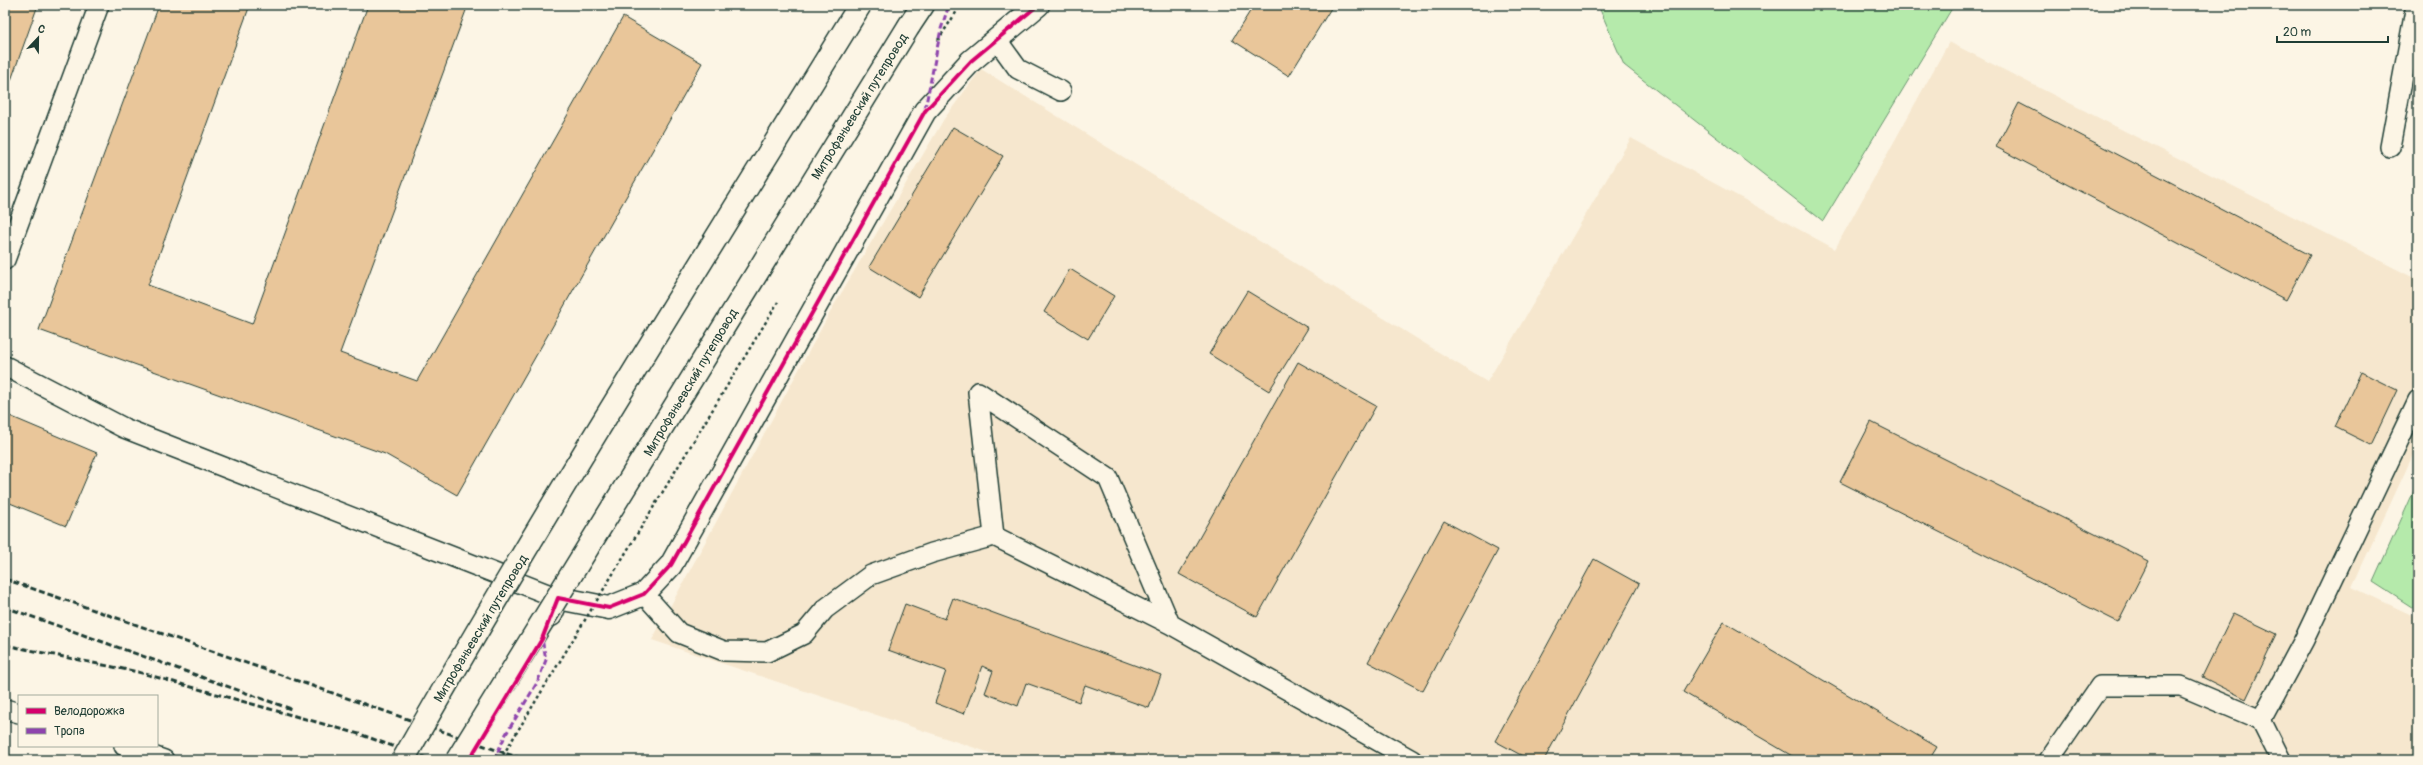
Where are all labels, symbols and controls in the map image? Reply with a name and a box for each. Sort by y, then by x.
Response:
north arrow [18,18,58,58]
scale bar [2277,18,2388,44]
text: С [36,22,47,37]
text: 20 m [2283,25,2312,40]
street label: Митрофаньевский путепровод [808,30,912,183]
street label: Митрофаньевский путепровод [640,306,741,459]
street label: Митрофаньевский путепровод [430,552,531,705]
legend [18,695,158,747]
text: Велодорожка [54,704,125,719]
text: Тропа [54,724,85,739]

